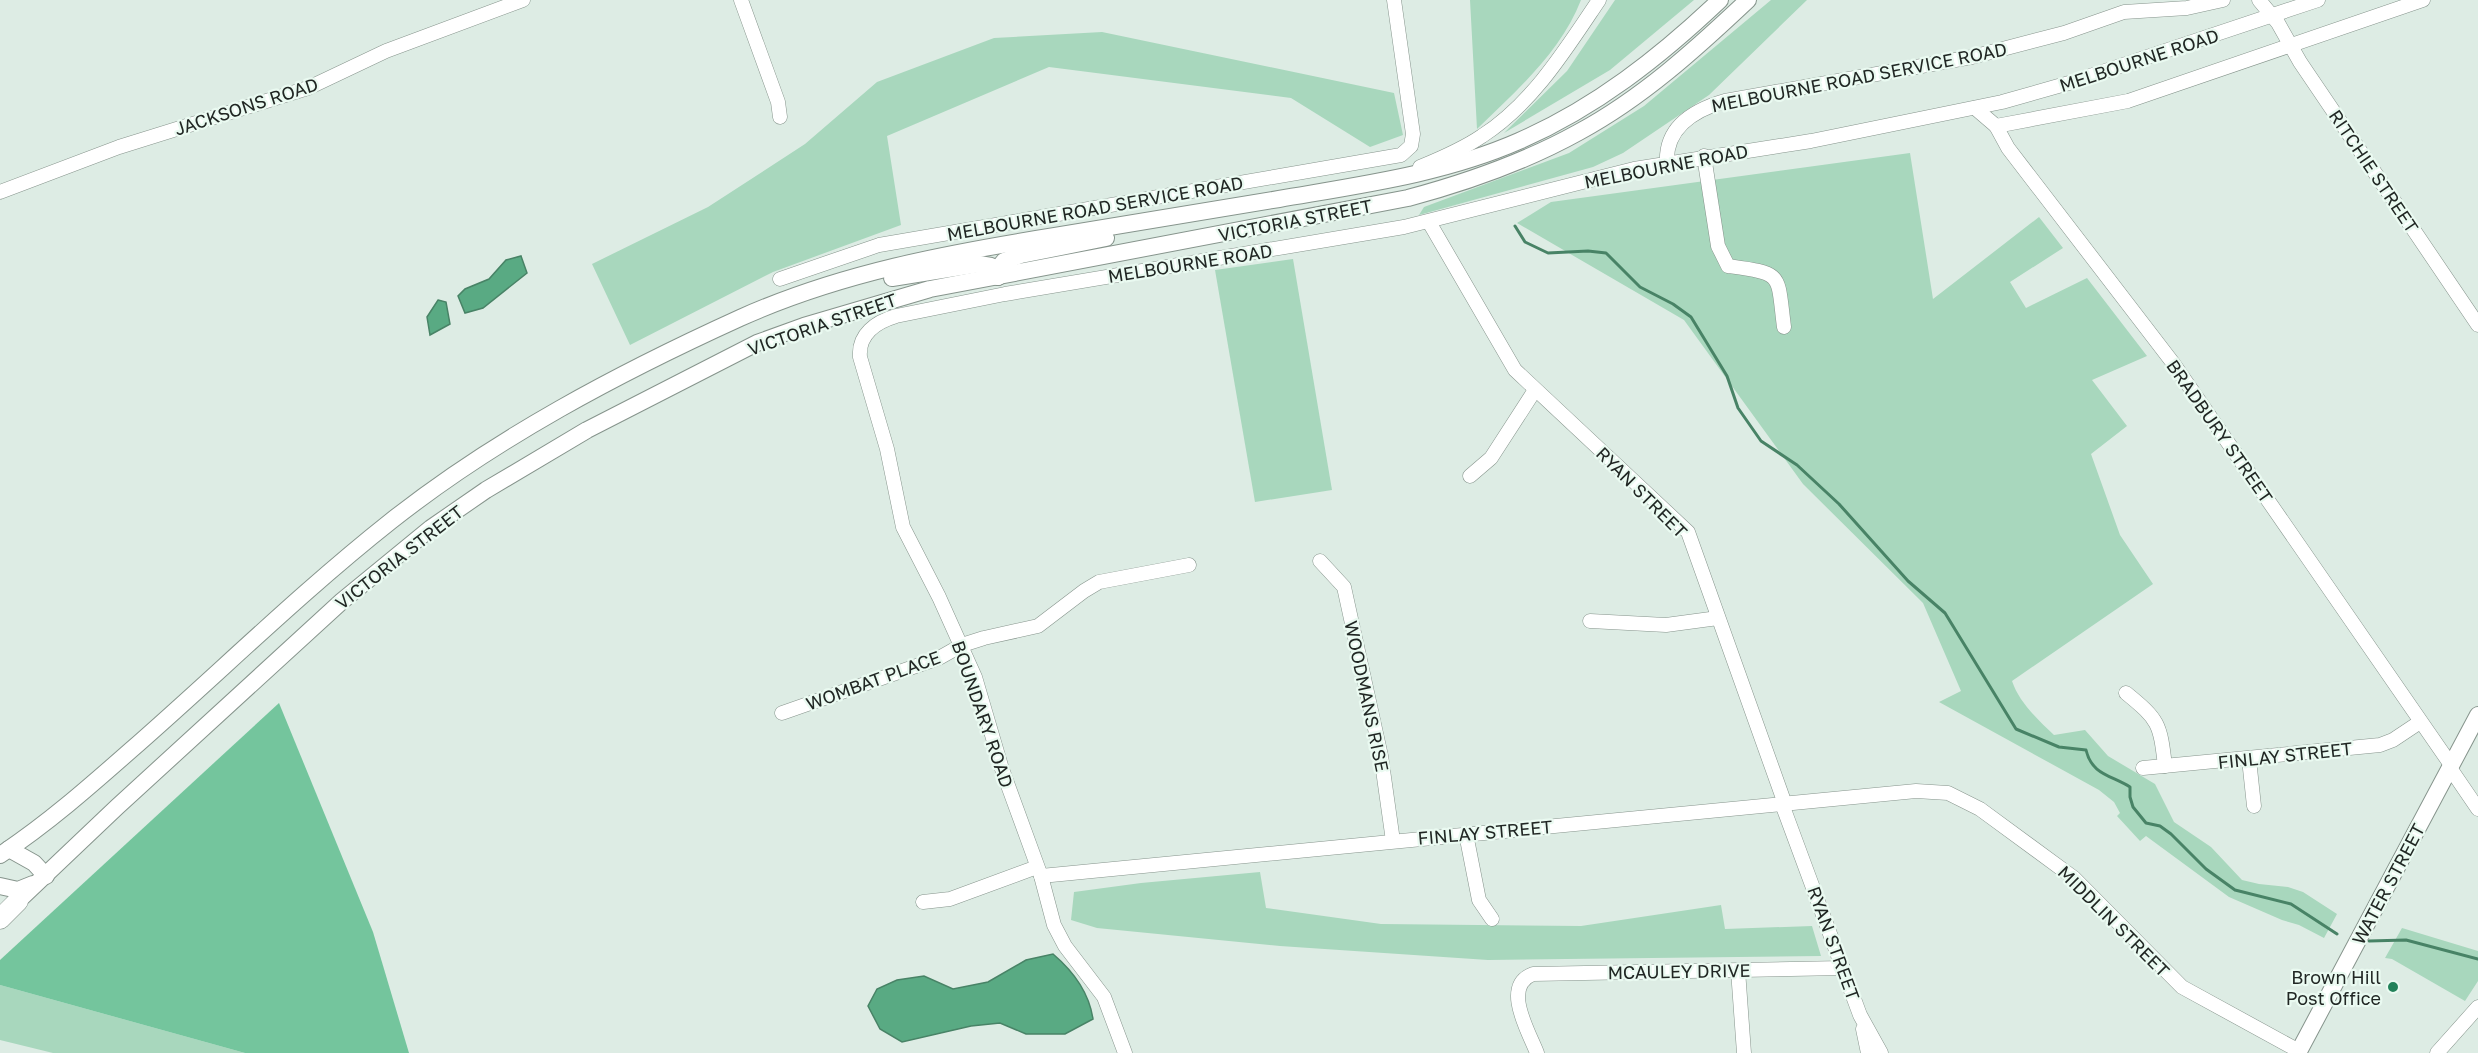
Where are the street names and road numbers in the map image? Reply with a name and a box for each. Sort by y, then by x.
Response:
street label: MELBOURNE ROAD [2056,24,2222,96]
street label: MELBOURNE ROAD SERVICE ROAD [1709,38,2009,116]
street label: JACKSONS ROAD [171,72,321,140]
street label: RITCHIE STREET [2325,105,2423,237]
street label: MELBOURNE ROAD [1582,139,1750,193]
street label: MELBOURNE ROAD SERVICE ROAD [945,171,1245,245]
street label: VICTORIA STREET [1216,194,1374,246]
street label: MELBOURNE ROAD [1106,239,1274,287]
street label: VICTORIA STREET [745,288,899,360]
street label: BRADBURY STREET [2162,355,2278,507]
street label: RYAN STREET [1592,442,1692,542]
street label: VICTORIA STREET [331,500,467,614]
street label: WOODMANS RISE [1340,618,1394,774]
street label: BOUNDARY ROAD [948,638,1018,790]
street label: WOMBAT PLACE [803,645,943,715]
street label: FINLAY STREET [2217,737,2353,773]
street label: FINLAY STREET [1417,815,1553,849]
street label: WATER STREET [2347,820,2429,948]
street label: MIDDLIN STREET [2054,861,2174,981]
street label: RYAN STREET [1803,883,1865,1003]
street label: MCAULEY DRIVE [1607,959,1751,983]

